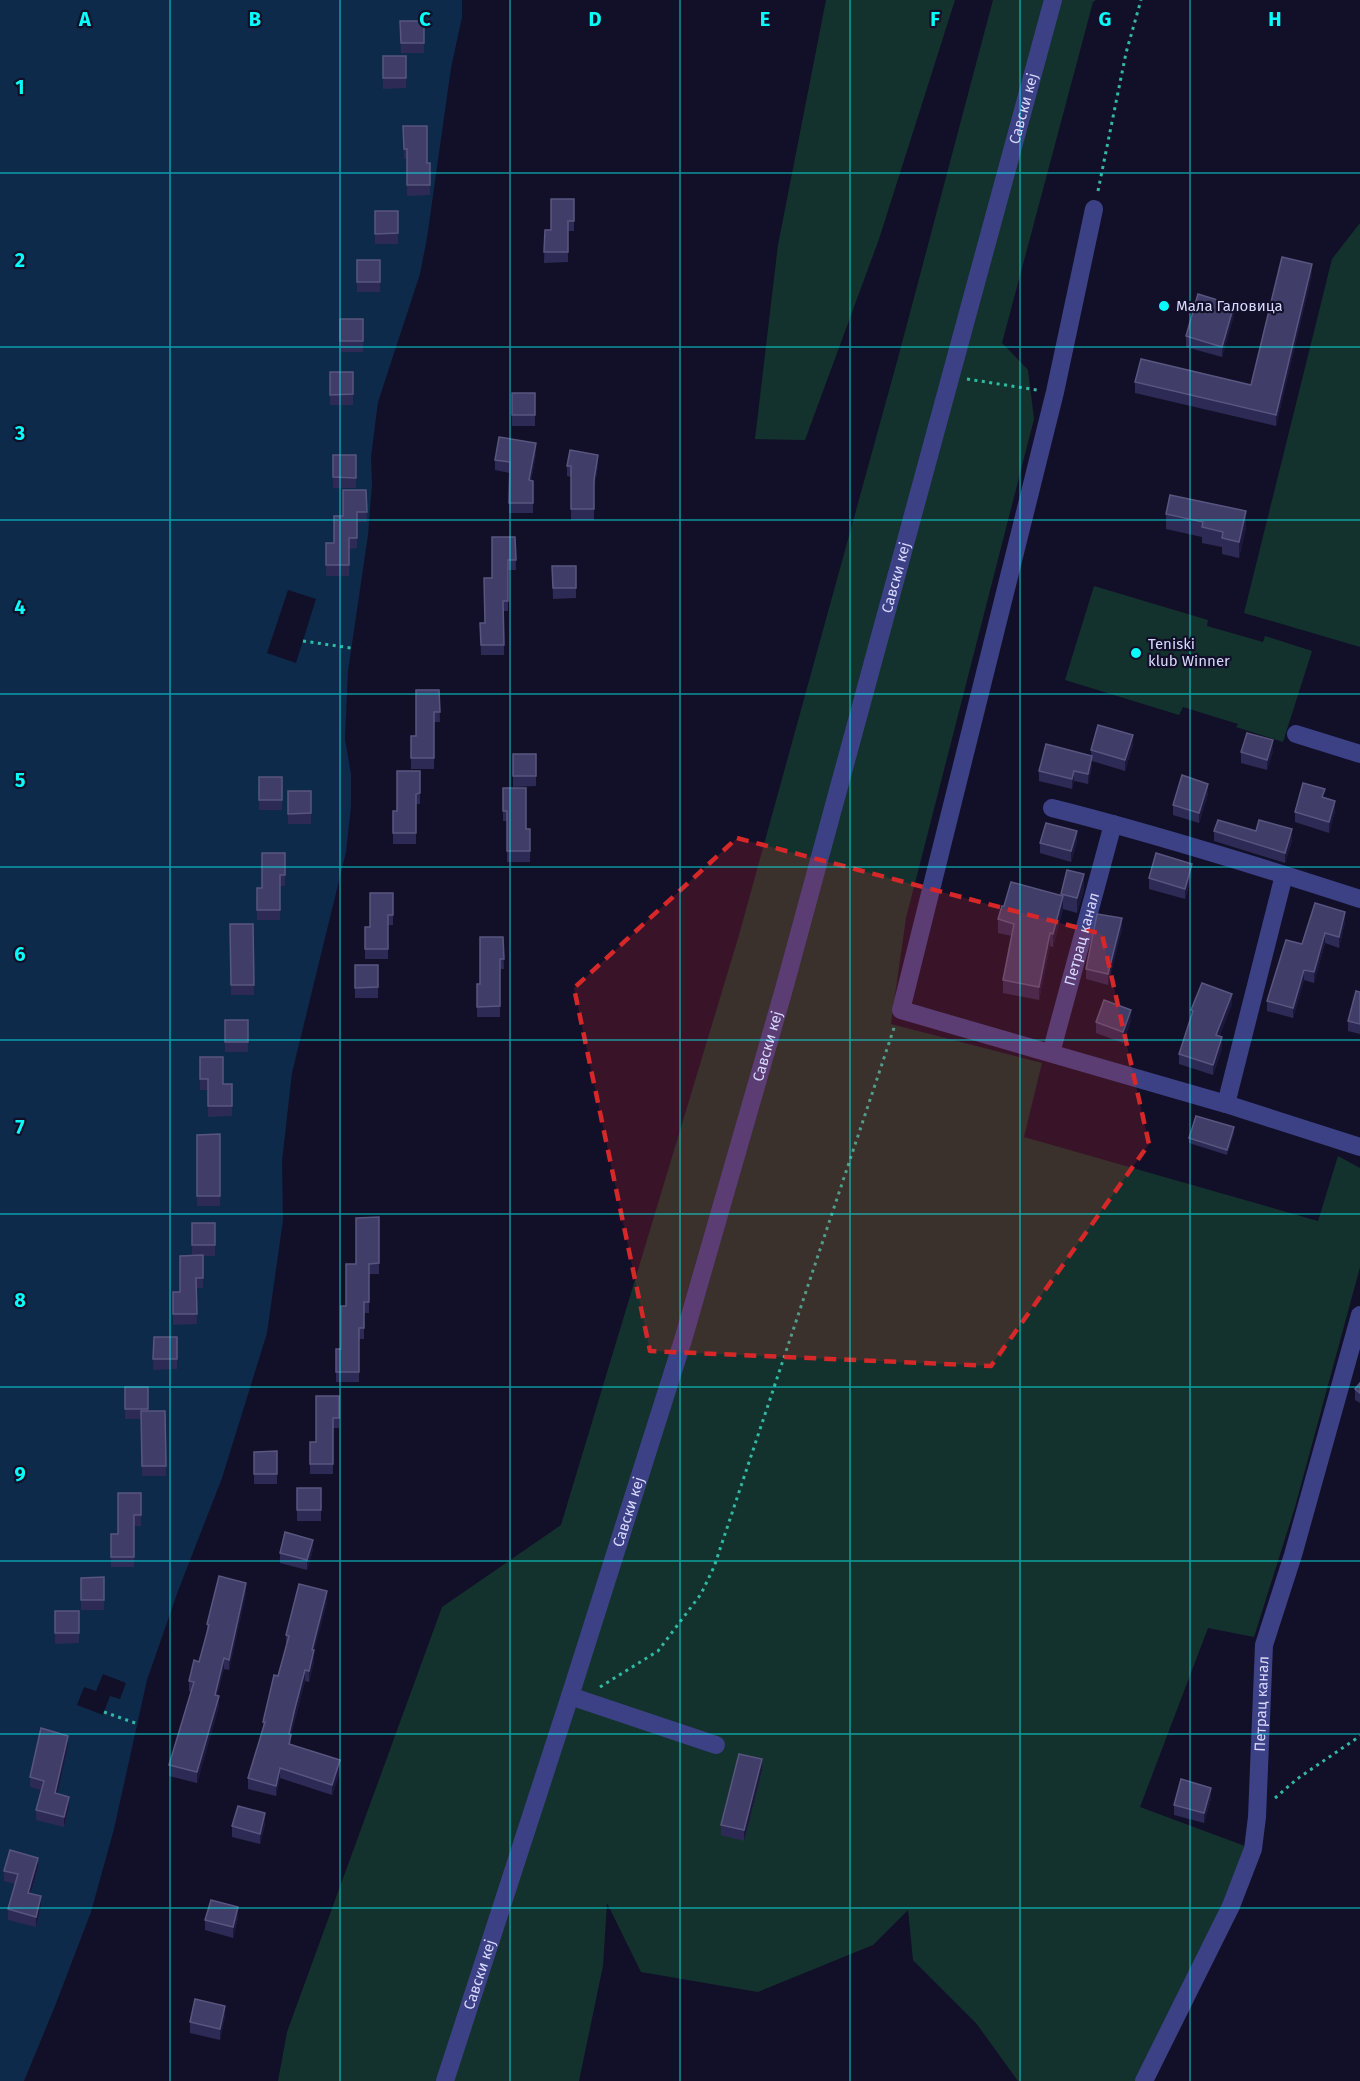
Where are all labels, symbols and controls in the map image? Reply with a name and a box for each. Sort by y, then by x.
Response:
text: A [78,7,92,31]
text: B [249,7,261,31]
text: C [419,7,431,31]
text: D [588,7,602,31]
text: E [760,7,770,31]
text: F [930,7,940,31]
text: G [1099,7,1111,31]
text: H [1268,7,1282,31]
street label: Савски кеј [1005,71,1042,146]
text: 1 [15,75,25,99]
text: 2 [15,248,25,272]
place label: Мала Галовица [1176,297,1283,315]
marker: Мала Галовица [1157,299,1171,313]
text: 3 [14,421,25,445]
street label: Савски кеј [878,540,914,615]
text: 4 [14,595,26,619]
place label: Teniski klub Winner [1148,635,1230,670]
marker: Teniski klub Winner [1129,646,1143,660]
text: 5 [15,768,26,792]
street label: Петрац канал [1061,890,1103,988]
text: 6 [14,942,26,966]
street label: Савски кеј [749,1009,786,1084]
text: 7 [15,1115,25,1139]
text: 8 [14,1288,26,1312]
text: 9 [14,1462,26,1486]
street label: Савски кеј [609,1474,648,1549]
street label: Петрац канал [1251,1656,1273,1752]
street label: Савски кеј [460,1937,499,2012]

